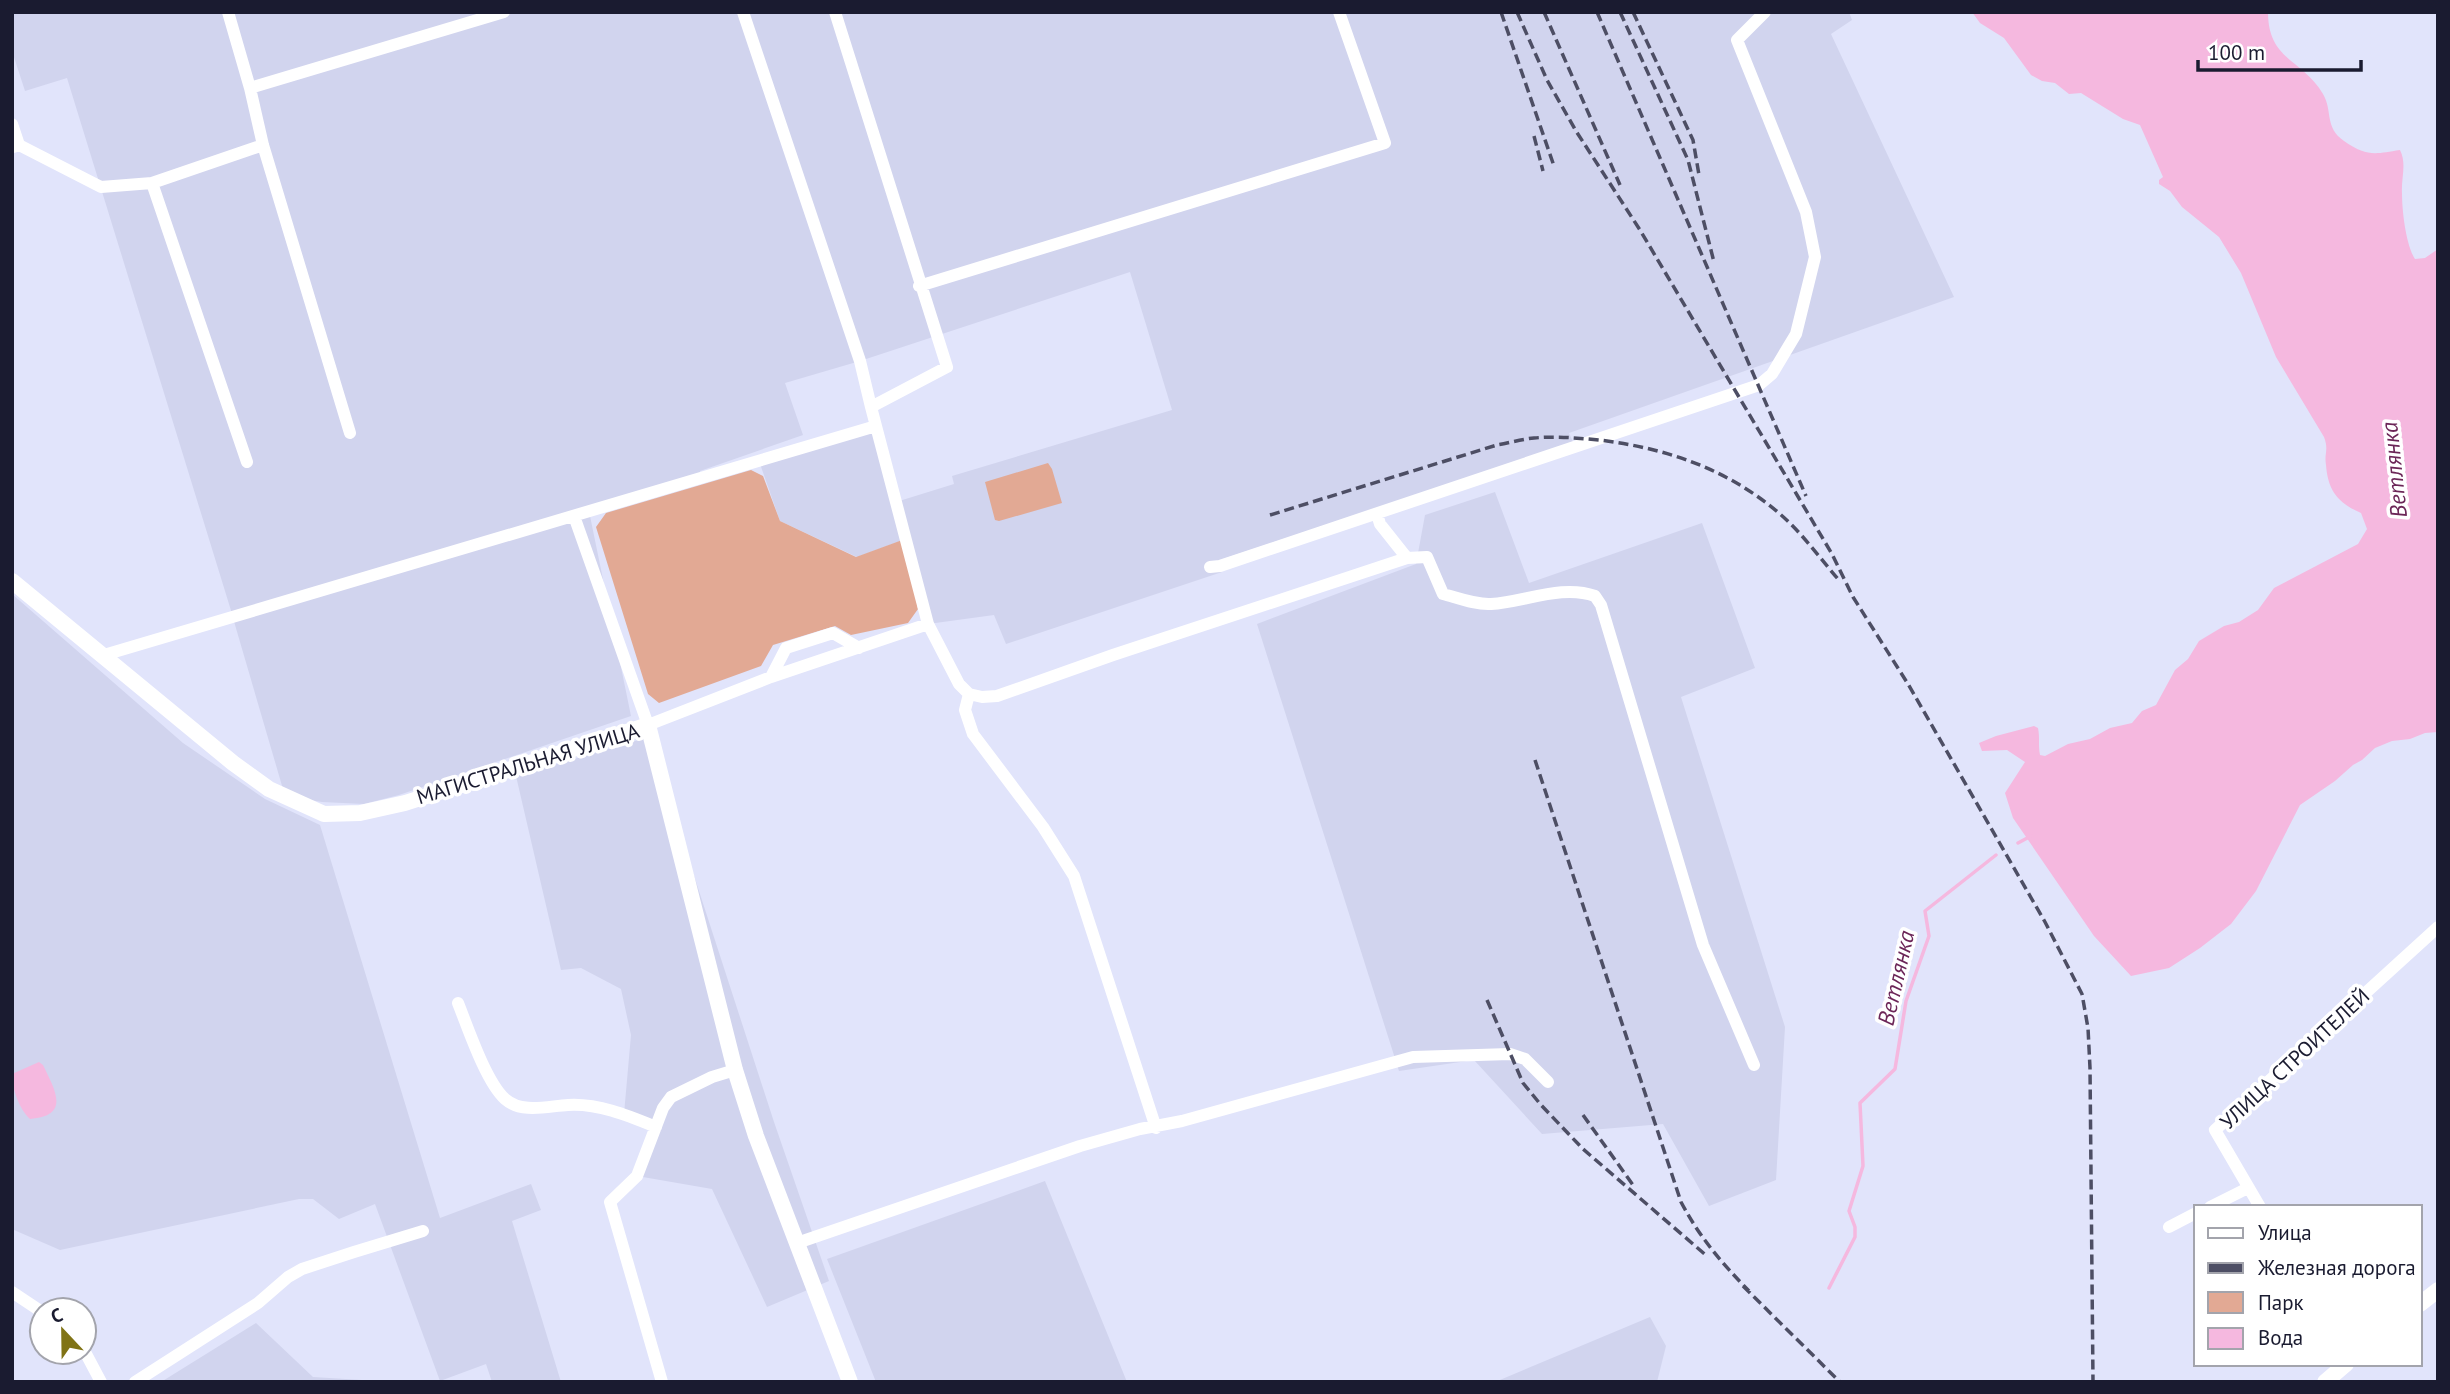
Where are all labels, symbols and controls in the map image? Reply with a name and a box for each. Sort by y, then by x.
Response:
scale bar [2198,28,2361,72]
text: 100 m [2208,39,2265,66]
water label: Ветлянка [2374,421,2413,519]
street label: МАГИСТРАЛЬНАЯ УЛИЦА [413,717,643,810]
water label: Ветлянка [1871,928,1920,1028]
street label: УЛИЦА СТРОИТЕЛЕЙ [2214,982,2375,1135]
legend [2194,1205,2422,1366]
text: Улица [2258,1219,2312,1246]
text: Железная дорога [2257,1254,2416,1281]
text: Парк [2258,1289,2304,1316]
north arrow [28,1296,98,1366]
text: С [47,1302,66,1328]
text: Вода [2258,1324,2303,1351]

